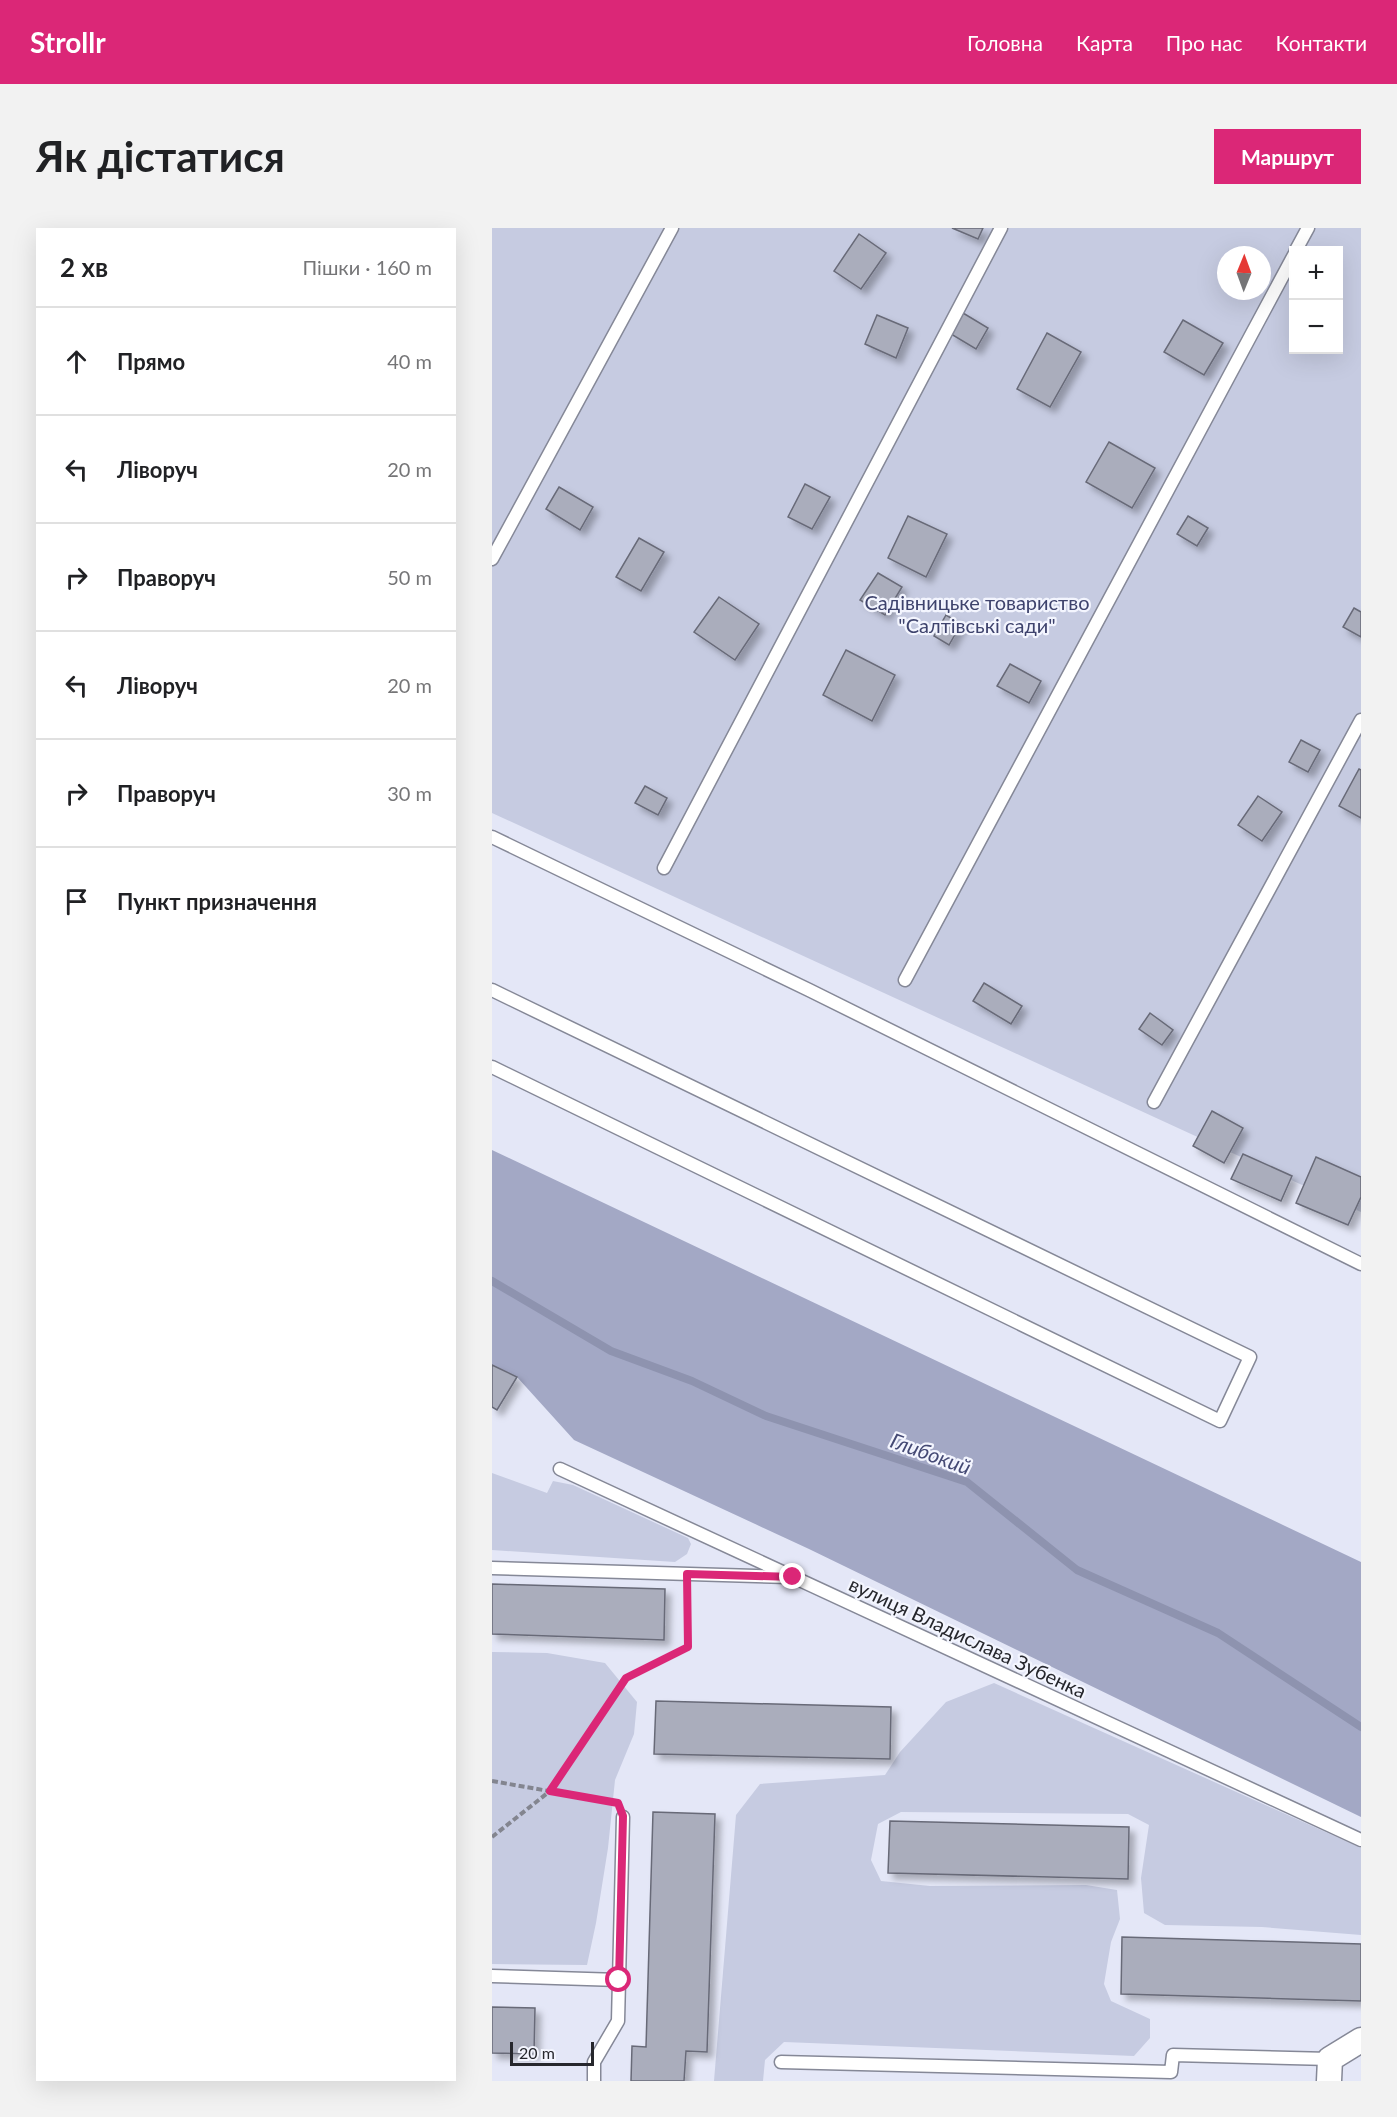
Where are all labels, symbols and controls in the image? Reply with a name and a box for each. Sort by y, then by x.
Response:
text: Strollr [30,25,106,59]
text: Головна [967,30,1043,55]
text: Карта [1076,30,1133,55]
text: Про нас [1166,30,1242,55]
text: Контакти [1275,30,1367,55]
button: Маршрут [1214,129,1361,184]
text: Як дістатися [36,131,285,181]
north arrow [1217,246,1271,300]
map controls [1289,246,1343,354]
button: + [1289,246,1343,300]
text: 2 хв [60,251,108,283]
text: Пішки · 160 m [303,255,432,279]
button: − [1289,300,1343,354]
icon: ahead [60,345,93,378]
text: Прямо [117,348,185,375]
text: 40 m [387,349,432,373]
icon: left [60,453,93,486]
text: Ліворуч [117,456,198,483]
text: 20 m [387,457,432,481]
icon: right [60,561,93,594]
text: Праворуч [117,564,216,591]
text: 50 m [387,565,432,589]
park label: Садівницьке товариство "Салтівські сади" [864,590,1090,637]
icon: left [60,669,93,702]
text: Ліворуч [117,672,198,699]
text: 20 m [387,673,432,697]
icon: right [60,777,93,810]
text: Праворуч [117,780,216,807]
text: 30 m [387,781,432,805]
icon: arrive [60,885,93,918]
text: Пункт призначення [117,888,317,915]
water label: Глибокий [887,1427,975,1479]
route end [779,1563,805,1589]
street label: вулиця Владислава Зубенка [846,1571,1090,1703]
route start [605,1966,631,1992]
scale bar [510,2039,594,2066]
text: 20 m [519,2043,555,2062]

